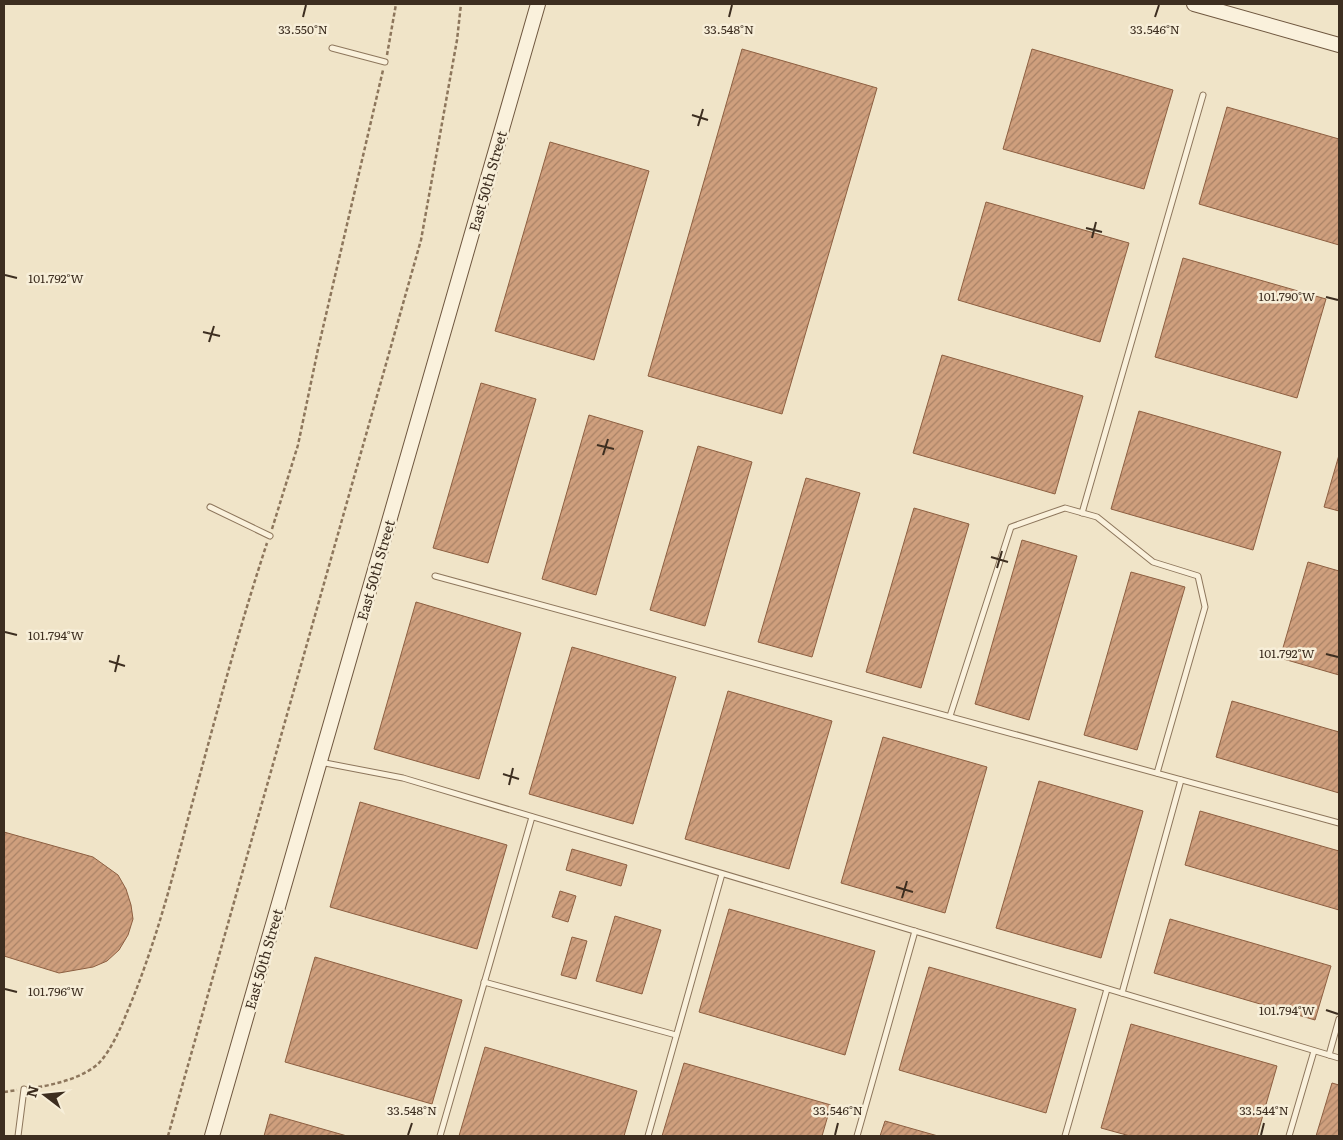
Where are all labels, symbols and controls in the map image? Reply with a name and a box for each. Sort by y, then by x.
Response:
text: 33.550°N [278,20,328,38]
text: 33.548°N [704,20,754,38]
text: 33.546°N [1130,20,1180,38]
street label: East 50th Street [463,128,511,234]
text: 101.792°W [28,269,84,287]
text: 101.790°W [1259,287,1315,305]
street label: East 50th Street [351,517,399,623]
text: 101.794°W [28,626,84,644]
text: 101.792°W [1259,644,1315,662]
street label: East 50th Street [239,906,287,1012]
text: 101.796°W [28,982,84,1000]
text: 101.794°W [1259,1001,1315,1019]
north arrow [20,1070,70,1120]
text: N [20,1082,43,1100]
text: 33.548°N [387,1101,437,1119]
text: 33.546°N [813,1101,863,1119]
text: 33.544°N [1239,1101,1289,1119]

